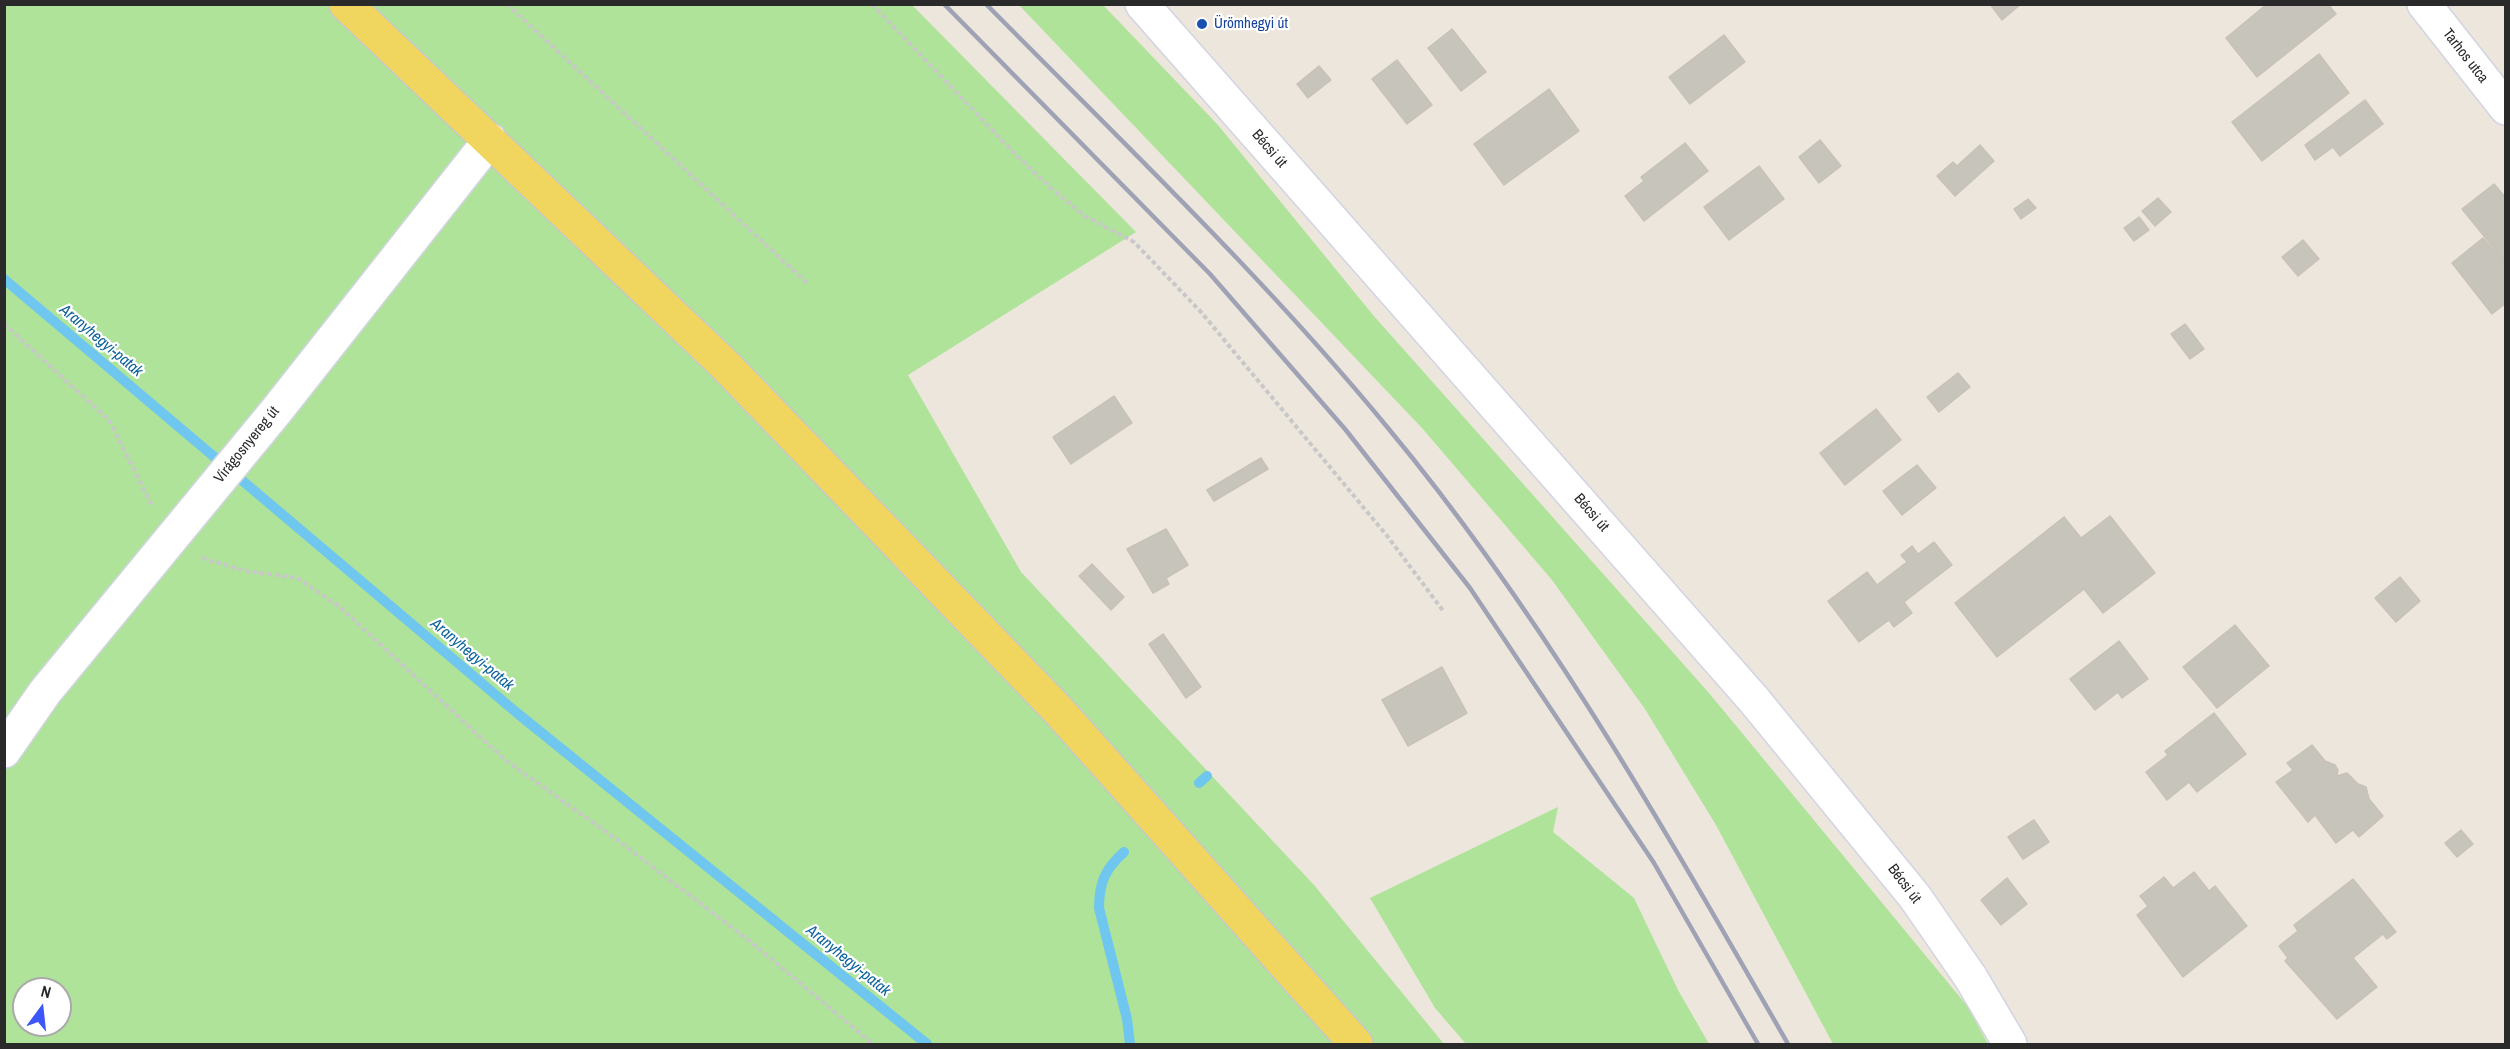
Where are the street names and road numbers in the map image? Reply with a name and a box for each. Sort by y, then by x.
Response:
street label: Tarhos utca [2438,25,2492,87]
street label: Bécsi út [1248,126,1290,172]
street label: Virágosnyereg út [211,403,283,487]
street label: Bécsi út [1570,490,1612,536]
street label: Bécsi út [1883,861,1925,907]

